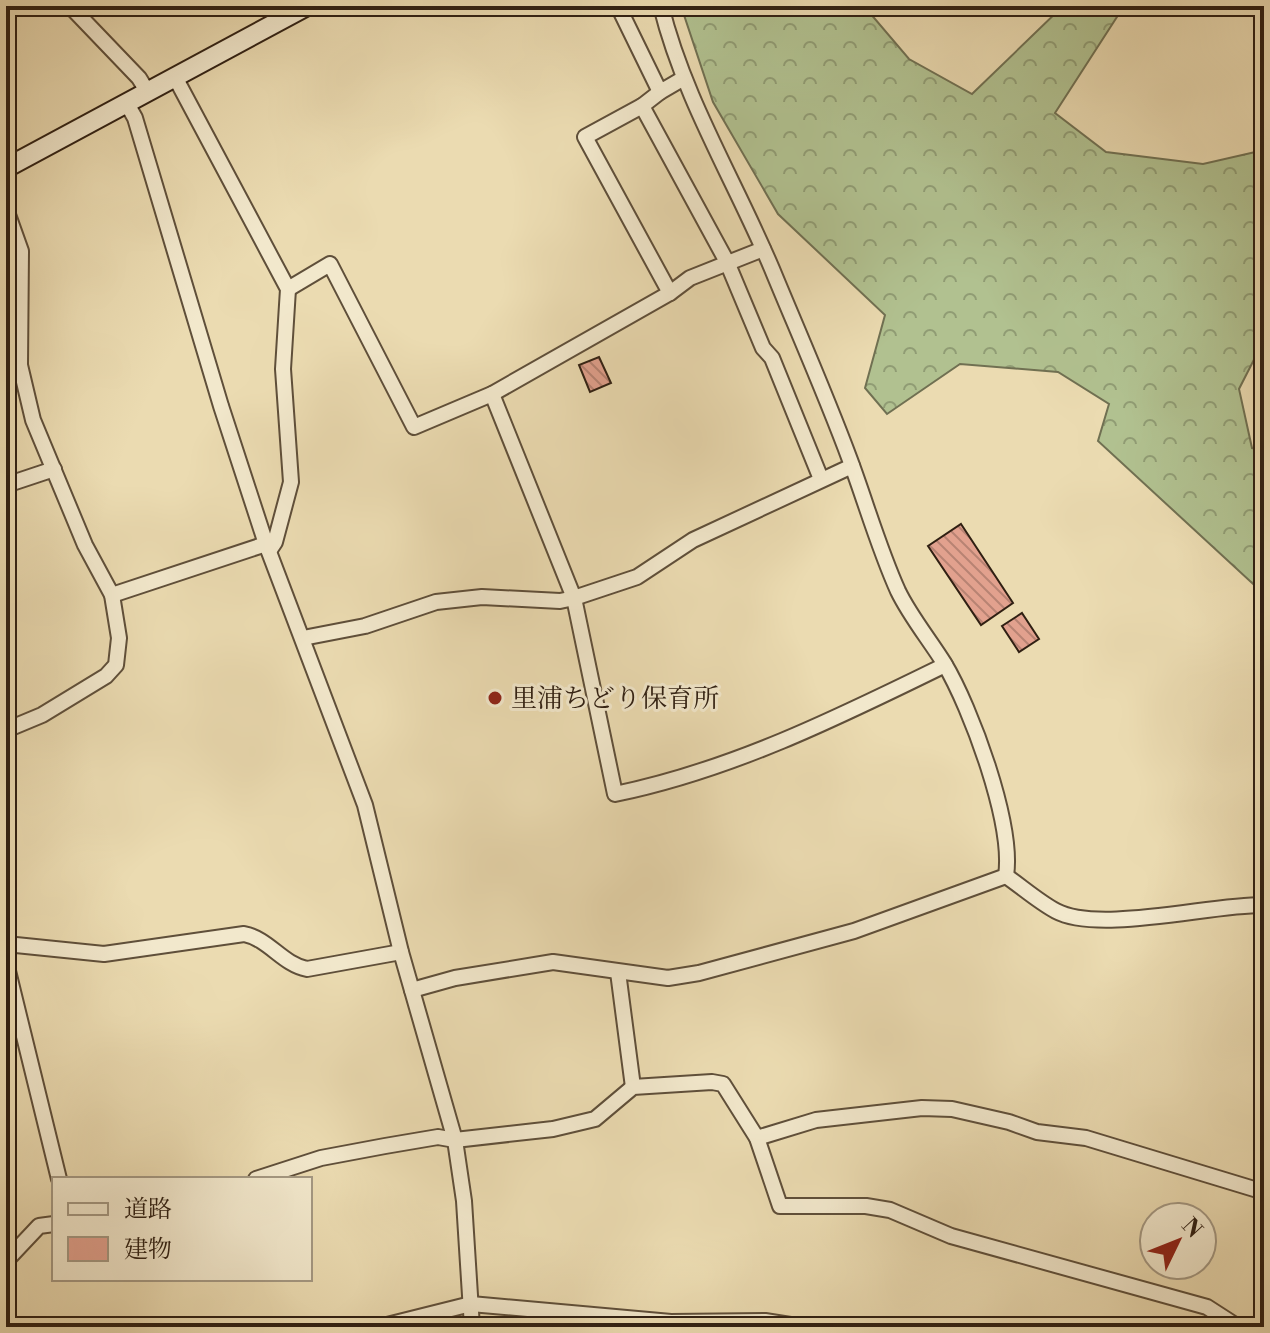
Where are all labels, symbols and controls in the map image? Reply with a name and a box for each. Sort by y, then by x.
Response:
place label: 里浦ちどり保育所 [511,683,719,715]
marker: 里浦ちどり保育所 [486,689,504,707]
legend [52,1177,312,1281]
text: 道路 [124,1195,172,1225]
north arrow [1138,1201,1218,1281]
text: N [1176,1213,1208,1244]
text: 建物 [124,1235,172,1265]

